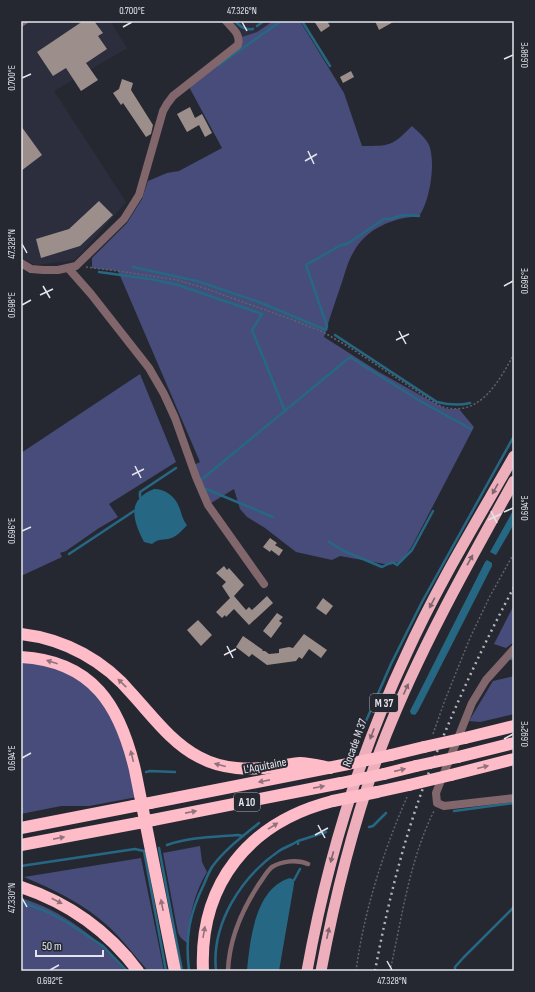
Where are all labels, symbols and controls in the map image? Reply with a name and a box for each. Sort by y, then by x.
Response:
text: 0.700°E [119,5,145,17]
text: 47.326°N [227,5,257,17]
text: 0.698°E [519,42,531,68]
text: 0.700°E [6,65,18,91]
text: 47.328°N [6,229,18,259]
text: 0.696°E [519,268,531,294]
text: 0.698°E [6,292,18,318]
one-way arrow [491,484,498,495]
text: 0.694°E [519,495,531,521]
text: 0.696°E [6,518,18,544]
one-way arrow [466,555,473,566]
one-way arrow [428,597,435,609]
one-way arrow [45,659,57,665]
one-way arrow [117,678,127,688]
one-way arrow [403,683,409,695]
road number: M 37 [370,694,398,712]
street label: Rocade M 37 [339,717,371,769]
text: 0.692°E [519,721,531,747]
one-way arrow [368,728,374,740]
text: 0.694°E [6,745,18,771]
one-way arrow [129,750,135,762]
street label: L'Aquitaine [242,754,288,778]
one-way arrow [213,762,226,768]
one-way arrow [476,764,489,770]
one-way arrow [394,767,406,773]
one-way arrow [258,778,270,784]
one-way arrow [313,784,325,790]
road number: A 10 [234,793,260,811]
one-way arrow [185,809,197,815]
one-way arrow [267,823,279,830]
one-way arrow [53,835,65,841]
one-way arrow [328,851,334,864]
text: 47.330°N [6,883,18,913]
one-way arrow [51,898,63,905]
one-way arrow [159,899,165,911]
one-way arrow [202,926,208,938]
one-way arrow [326,927,332,939]
scale bar [36,932,103,958]
text: 50 m [42,939,62,954]
text: 0.692°E [37,975,63,987]
text: 47.328°N [377,975,407,987]

